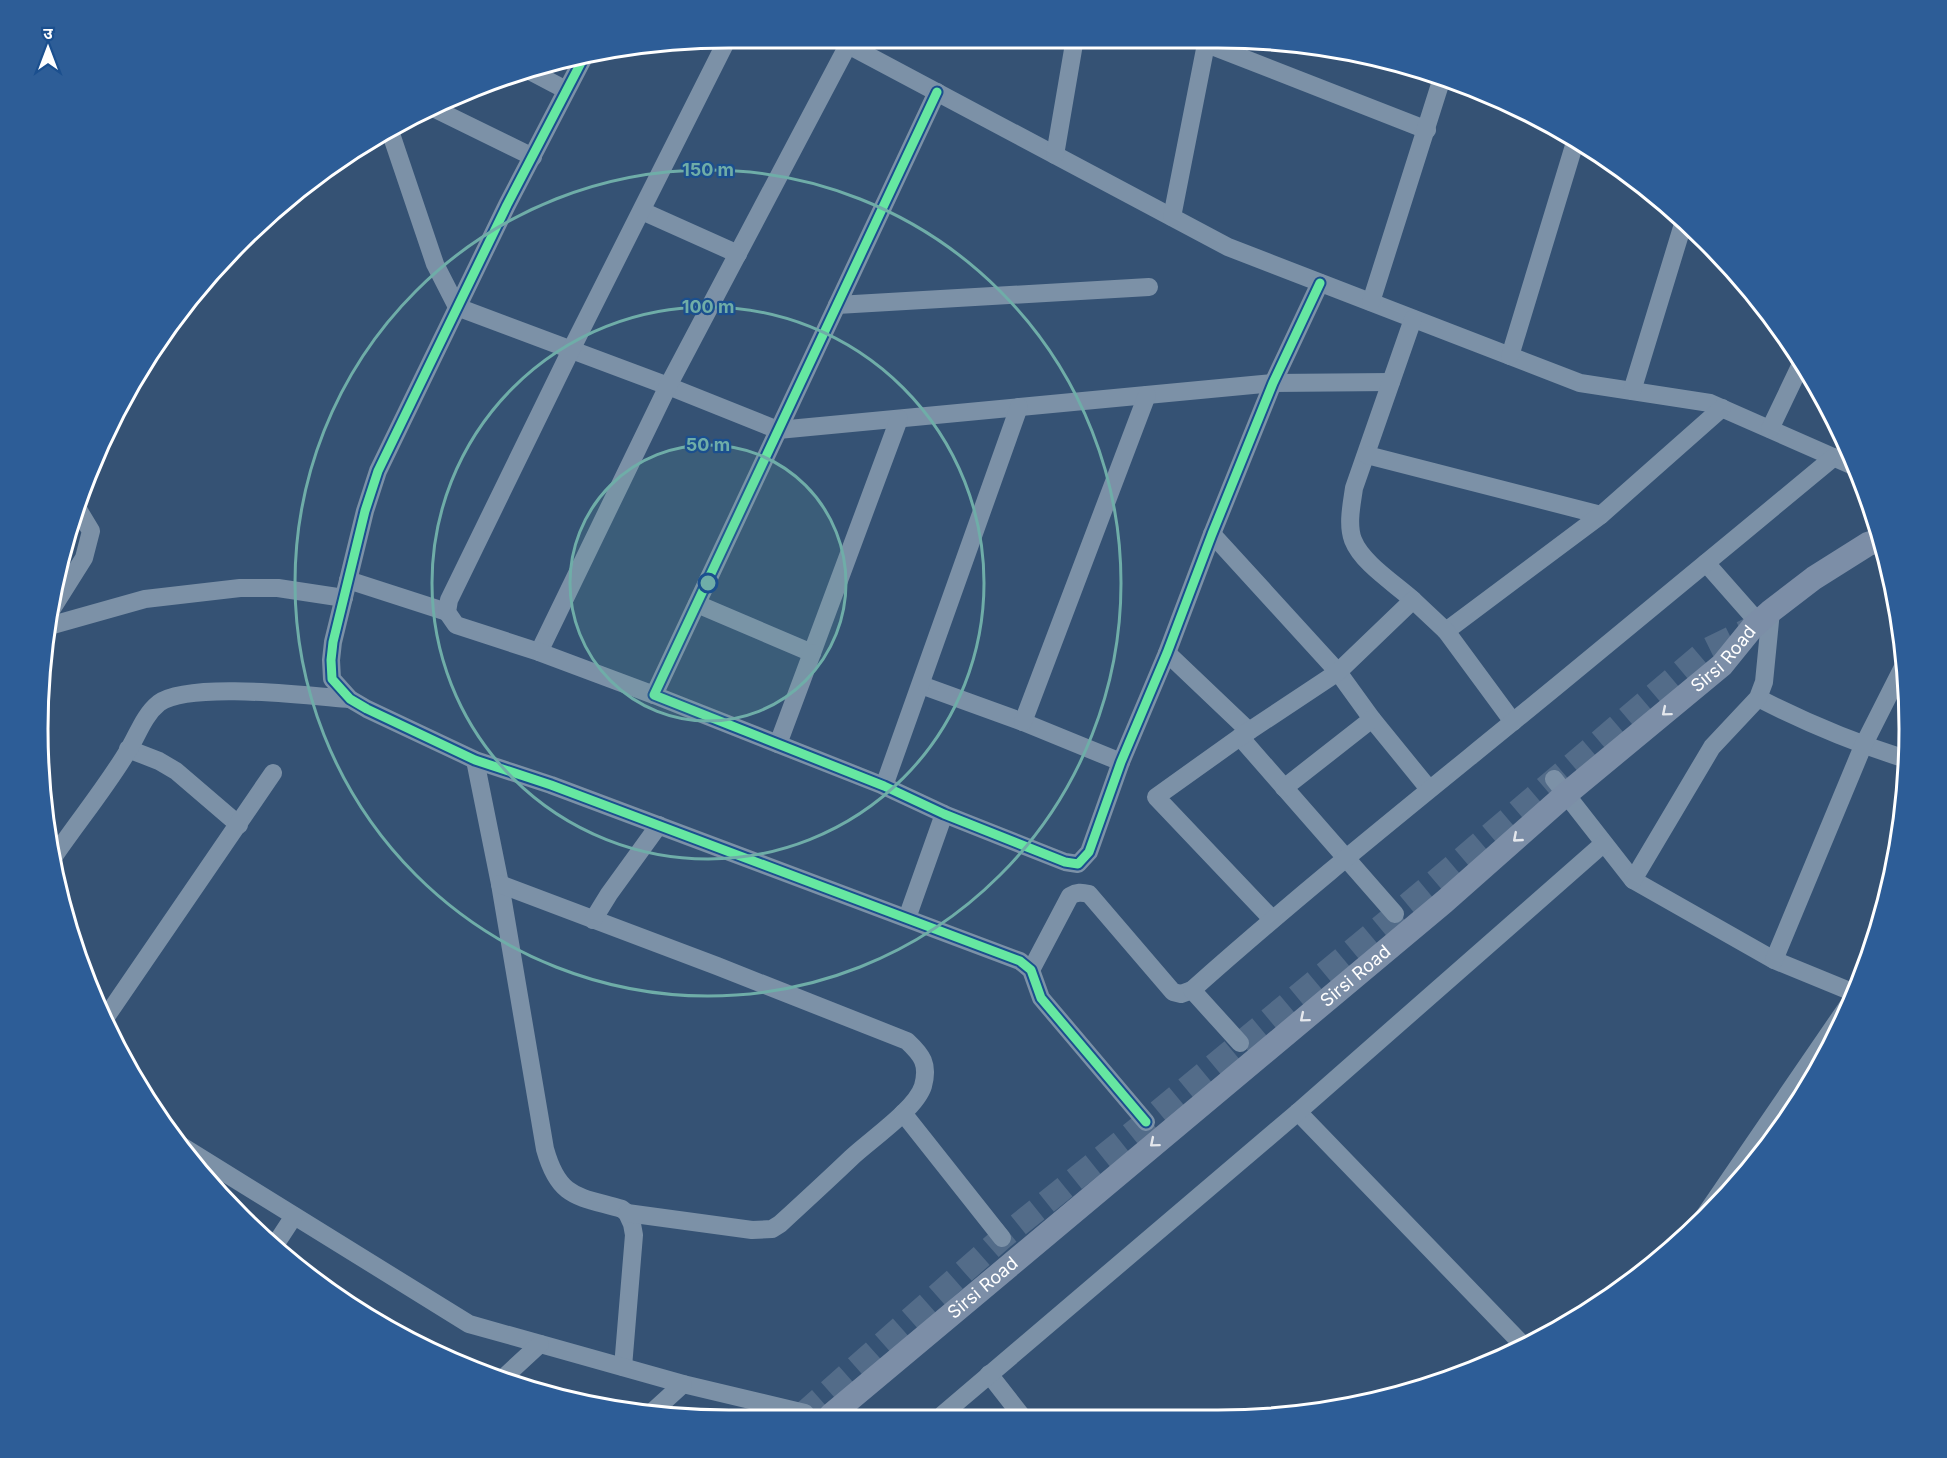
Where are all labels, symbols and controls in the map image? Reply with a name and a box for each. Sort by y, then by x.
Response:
north arrow [18,18,78,78]
text: उ [43,23,53,43]
text: 150 m [682,159,734,180]
text: 100 m [682,296,734,317]
text: 50 m [686,434,730,455]
centre of rings [698,573,718,593]
street label: Sirsi Road [1686,621,1760,696]
one-way arrow [1662,705,1673,716]
one-way arrow [1513,831,1524,842]
street label: Sirsi Road [1316,940,1395,1011]
one-way arrow [1300,1011,1311,1022]
one-way arrow [1150,1136,1161,1147]
street label: Sirsi Road [943,1252,1022,1323]

